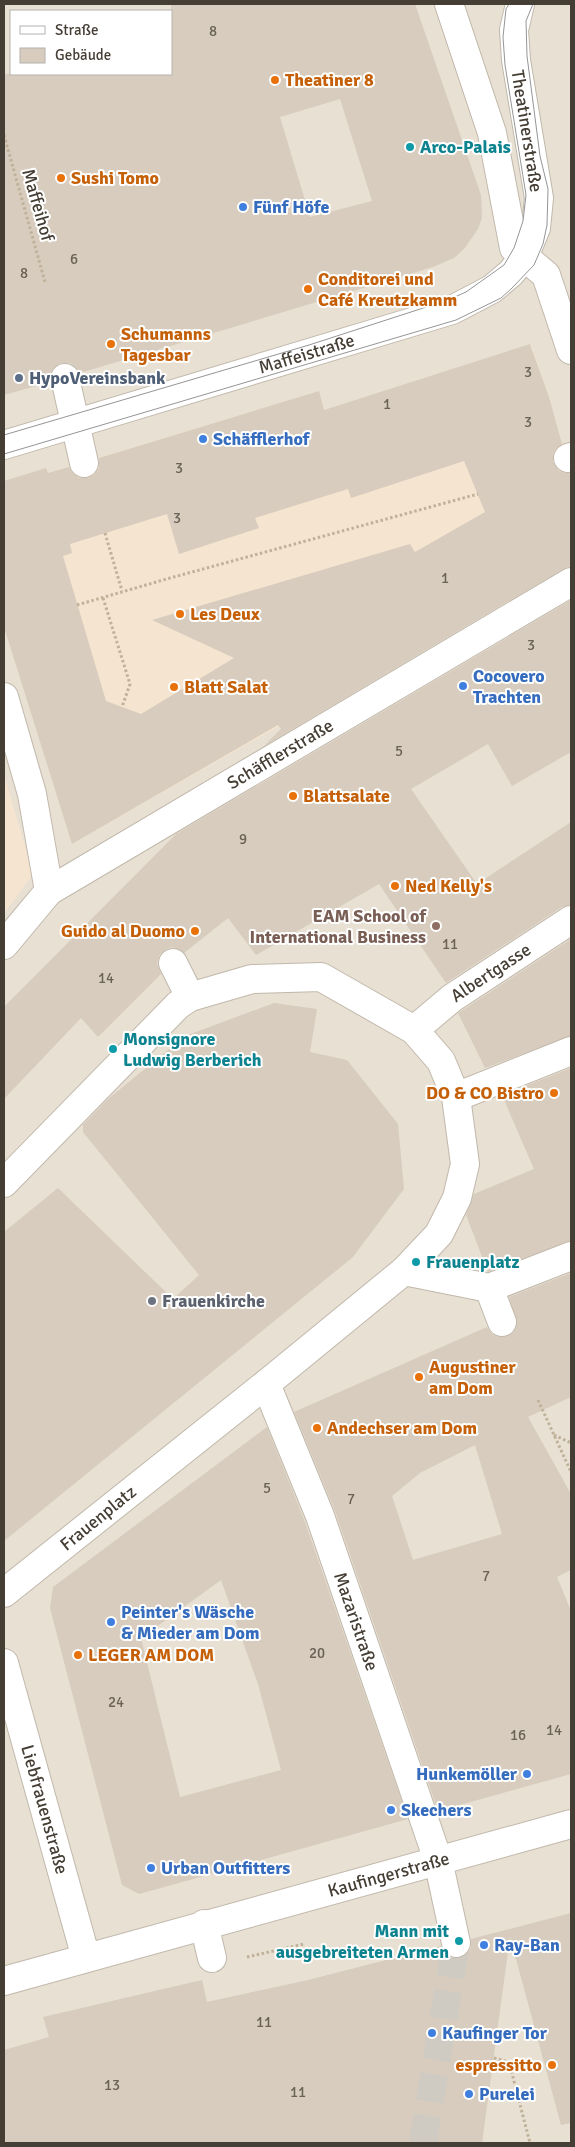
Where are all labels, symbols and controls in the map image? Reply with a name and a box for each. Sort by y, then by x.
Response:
legend [10,10,172,75]
text: Straße [55,21,99,39]
house number: 8 [209,22,217,40]
text: Gebäude [55,46,111,64]
street label: Theatinerstraße [506,68,548,194]
place label: Theatiner 8 [285,69,374,91]
marker: Theatiner 8 [269,74,281,86]
place label: Arco-Palais [420,136,511,158]
marker: Arco-Palais [404,141,416,153]
street label: Maffeihof [17,166,59,245]
place label: Sushi Tomo [71,167,159,189]
marker: Sushi Tomo [55,172,67,184]
place label: Fünf Höfe [253,196,329,218]
marker: Fünf Höfe [237,201,249,213]
house number: 6 [70,250,78,268]
house number: 8 [20,264,28,282]
place label: Conditorei und Café Kreutzkamm [318,268,457,311]
marker: Conditorei und Café Kreutzkamm [302,283,314,295]
place label: Schumanns Tagesbar [121,323,211,366]
street label: Maffeistraße [256,329,357,379]
marker: Schumanns Tagesbar [105,338,117,350]
house number: 3 [524,363,532,381]
place label: HypoVereinsbank [29,367,166,389]
marker: HypoVereinsbank [13,372,25,384]
house number: 1 [383,395,391,413]
house number: 3 [524,413,532,431]
place label: Schäfflerhof [213,428,311,450]
marker: Schäfflerhof [197,433,209,445]
house number: 3 [175,459,183,477]
house number: 3 [173,509,181,527]
house number: 1 [441,569,449,587]
place label: Les Deux [190,603,260,625]
marker: Les Deux [174,608,186,620]
house number: 3 [527,636,535,654]
place label: Cocovero Trachten [473,665,545,708]
place label: Blatt Salat [184,676,268,698]
marker: Cocovero Trachten [457,680,469,692]
marker: Blatt Salat [168,681,180,693]
street label: Schäfflerstraße [223,714,337,794]
house number: 5 [395,742,403,760]
place label: Blattsalate [303,785,390,807]
marker: Blattsalate [287,790,299,802]
house number: 9 [239,830,247,848]
place label: Ned Kelly's [405,875,492,897]
marker: Ned Kelly's [389,880,401,892]
place label: EAM School of International Business [250,905,427,948]
place label: Guido al Duomo [61,920,185,942]
marker: EAM School of International Business [430,920,442,932]
marker: Guido al Duomo [189,925,201,937]
house number: 11 [442,935,458,953]
street label: Albertgasse [447,938,535,1007]
house number: 14 [98,969,114,987]
place label: Monsignore Ludwig Berberich [123,1028,262,1071]
marker: Monsignore Ludwig Berberich [107,1043,119,1055]
place label: DO & CO Bistro [426,1082,544,1104]
marker: DO & CO Bistro [548,1087,560,1099]
place label: Frauenplatz [426,1251,520,1273]
marker: Frauenplatz [410,1256,422,1268]
place label: Frauenkirche [162,1290,265,1312]
marker: Frauenkirche [146,1295,158,1307]
place label: Augustiner am Dom [429,1356,517,1399]
marker: Augustiner am Dom [413,1371,425,1383]
place label: Andechser am Dom [327,1417,477,1439]
marker: Andechser am Dom [311,1422,323,1434]
house number: 5 [263,1479,271,1497]
street label: Frauenplatz [55,1481,141,1555]
house number: 7 [347,1490,355,1508]
house number: 7 [482,1567,490,1585]
street label: Mazaristraße [329,1569,383,1674]
place label: Peinter's Wäsche & Mieder am Dom [121,1601,260,1644]
marker: Peinter's Wäsche & Mieder am Dom [105,1616,117,1628]
place label: LEGER AM DOM [88,1644,214,1666]
house number: 20 [309,1644,325,1662]
marker: LEGER AM DOM [72,1649,84,1661]
house number: 24 [108,1693,124,1711]
house number: 14 [546,1721,562,1739]
house number: 16 [510,1726,526,1744]
street label: Liebfrauenstraße [16,1742,73,1877]
place label: Hunkemöller [416,1763,518,1785]
marker: Hunkemöller [521,1768,533,1780]
place label: Skechers [401,1799,471,1821]
marker: Skechers [385,1804,397,1816]
street label: Kaufingerstraße [325,1847,452,1902]
place label: Urban Outfitters [161,1857,290,1879]
marker: Urban Outfitters [145,1862,157,1874]
place label: Mann mit ausgebreiteten Armen [276,1920,449,1963]
place label: Ray-Ban [494,1934,560,1956]
marker: Mann mit ausgebreiteten Armen [453,1935,465,1947]
marker: Ray-Ban [478,1939,490,1951]
house number: 11 [256,2013,272,2031]
place label: Kaufinger Tor [442,2022,548,2044]
marker: Kaufinger Tor [426,2027,438,2039]
place label: espressitto [456,2054,542,2076]
marker: espressitto [546,2059,558,2071]
house number: 13 [104,2076,120,2094]
house number: 11 [290,2083,306,2101]
place label: Purelei [479,2083,535,2105]
marker: Purelei [463,2088,475,2100]

